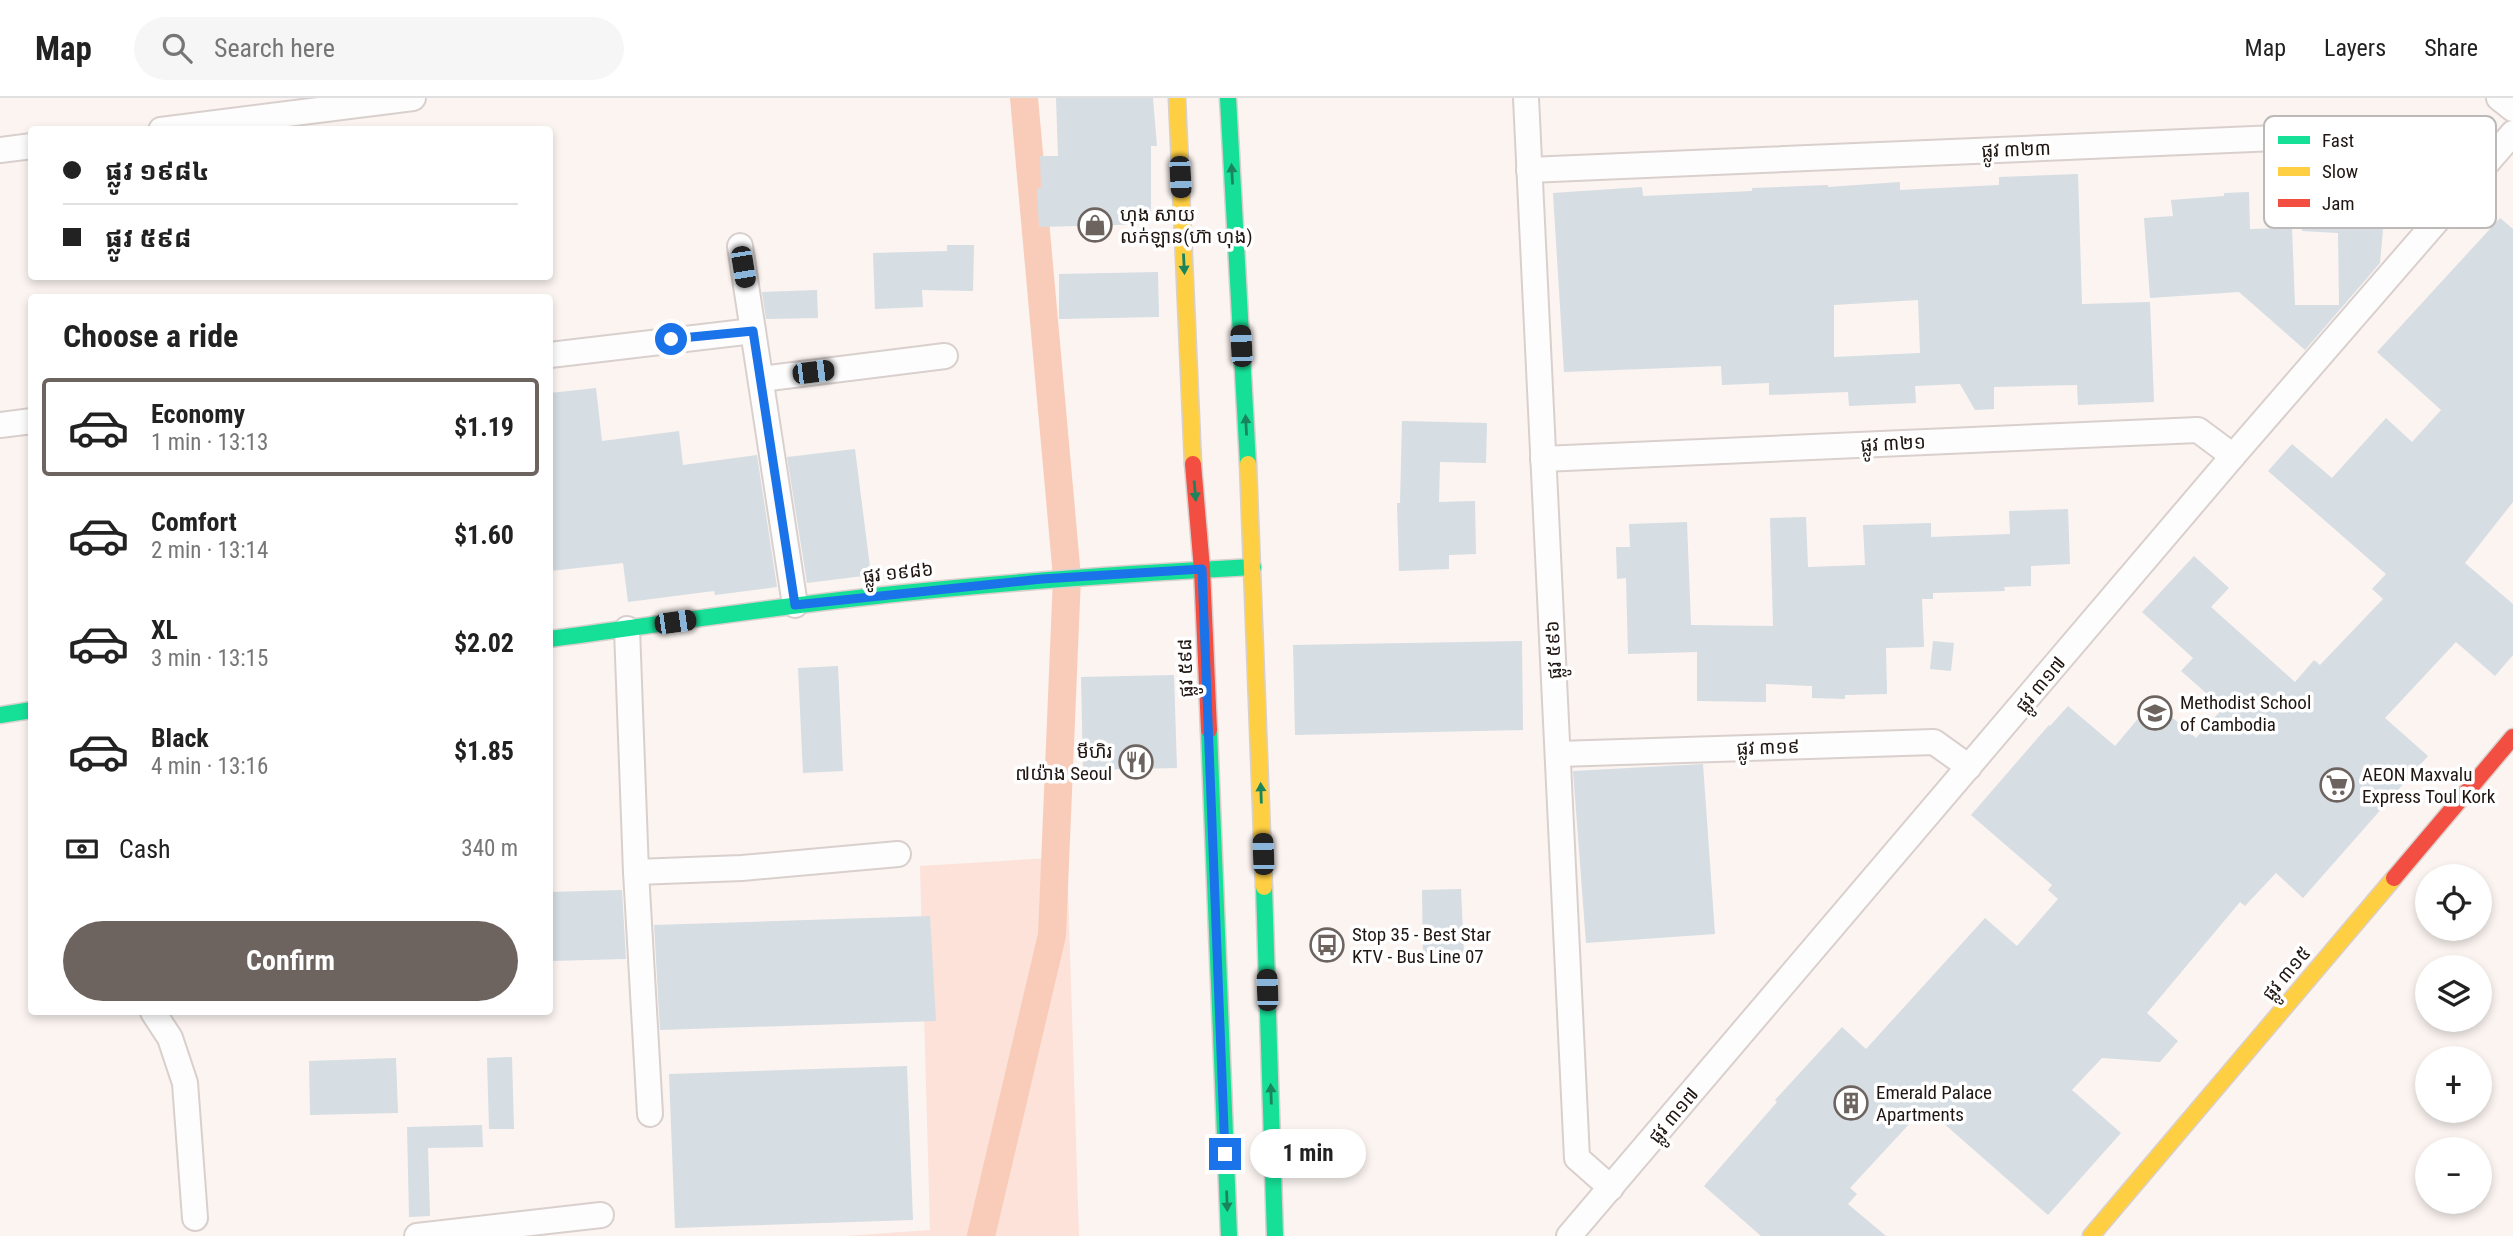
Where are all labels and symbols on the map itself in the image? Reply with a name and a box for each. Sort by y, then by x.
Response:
legend [2264,116,2496,228]
text: Fast [2322,129,2354,152]
street label: ផ្លូវ ៣២៣ [1981,137,2051,168]
car [1169,155,1192,199]
text: Slow [2322,160,2358,183]
one-way arrow [1226,162,1237,184]
text: Jam [2322,192,2355,215]
place label: ហុង សាយ លក់ឡាន(ហ៊ា ហុង) [1120,203,1253,249]
shop icon: ហុង សាយ លក់ឡាន(ហ៊ា ហុង) [1076,206,1114,244]
car [730,245,757,289]
one-way arrow [1179,253,1190,275]
route start [655,323,687,355]
car [1230,324,1253,368]
car [791,359,836,385]
one-way arrow [1240,414,1251,436]
street label: ផ្លូវ ៣២១ [1860,430,1927,462]
one-way arrow [1190,480,1201,502]
street label: ផ្លូវ ១៩៨៦ [862,557,935,593]
car [653,609,698,635]
street label: ផ្លូវ ៥៩៦ [1540,620,1572,680]
street label: ផ្លូវ ៥៩៨ [1173,638,1204,698]
street label: ផ្លូវ ៣១៧ [2010,652,2075,721]
place label: Methodist School of Cambodia [2180,691,2311,736]
school or university icon: Methodist School of Cambodia [2136,694,2174,732]
street label: ផ្លូវ ៣១៩ [1736,735,1800,766]
place label: មីហិរ ៧យ៉ាង Seoul [1015,740,1112,785]
restaurant icon: មីហិរ ៧យ៉ាង Seoul [1117,743,1155,781]
place label: AEON Maxvalu Express Toul Kork [2362,763,2496,808]
supermarket icon: AEON Maxvalu Express Toul Kork [2318,766,2356,804]
one-way arrow [1255,782,1266,804]
car [1252,833,1275,875]
place label: Stop 35 - Best Star KTV - Bus Line 07 [1352,923,1491,968]
bus stop icon: Stop 35 - Best Star KTV - Bus Line 07 [1308,926,1346,964]
street label: ផ្លូវ ៣១៥ [2257,942,2320,1009]
car [1256,969,1279,1011]
place label: Emerald Palace Apartments [1876,1081,1992,1126]
one-way arrow [1265,1083,1276,1105]
street label: ផ្លូវ ៣១៧ [1643,1083,1708,1152]
building icon: Emerald Palace Apartments [1832,1084,1870,1122]
callout: 1 min [1250,1130,1365,1178]
route end [1209,1138,1241,1170]
one-way arrow [1222,1190,1233,1212]

